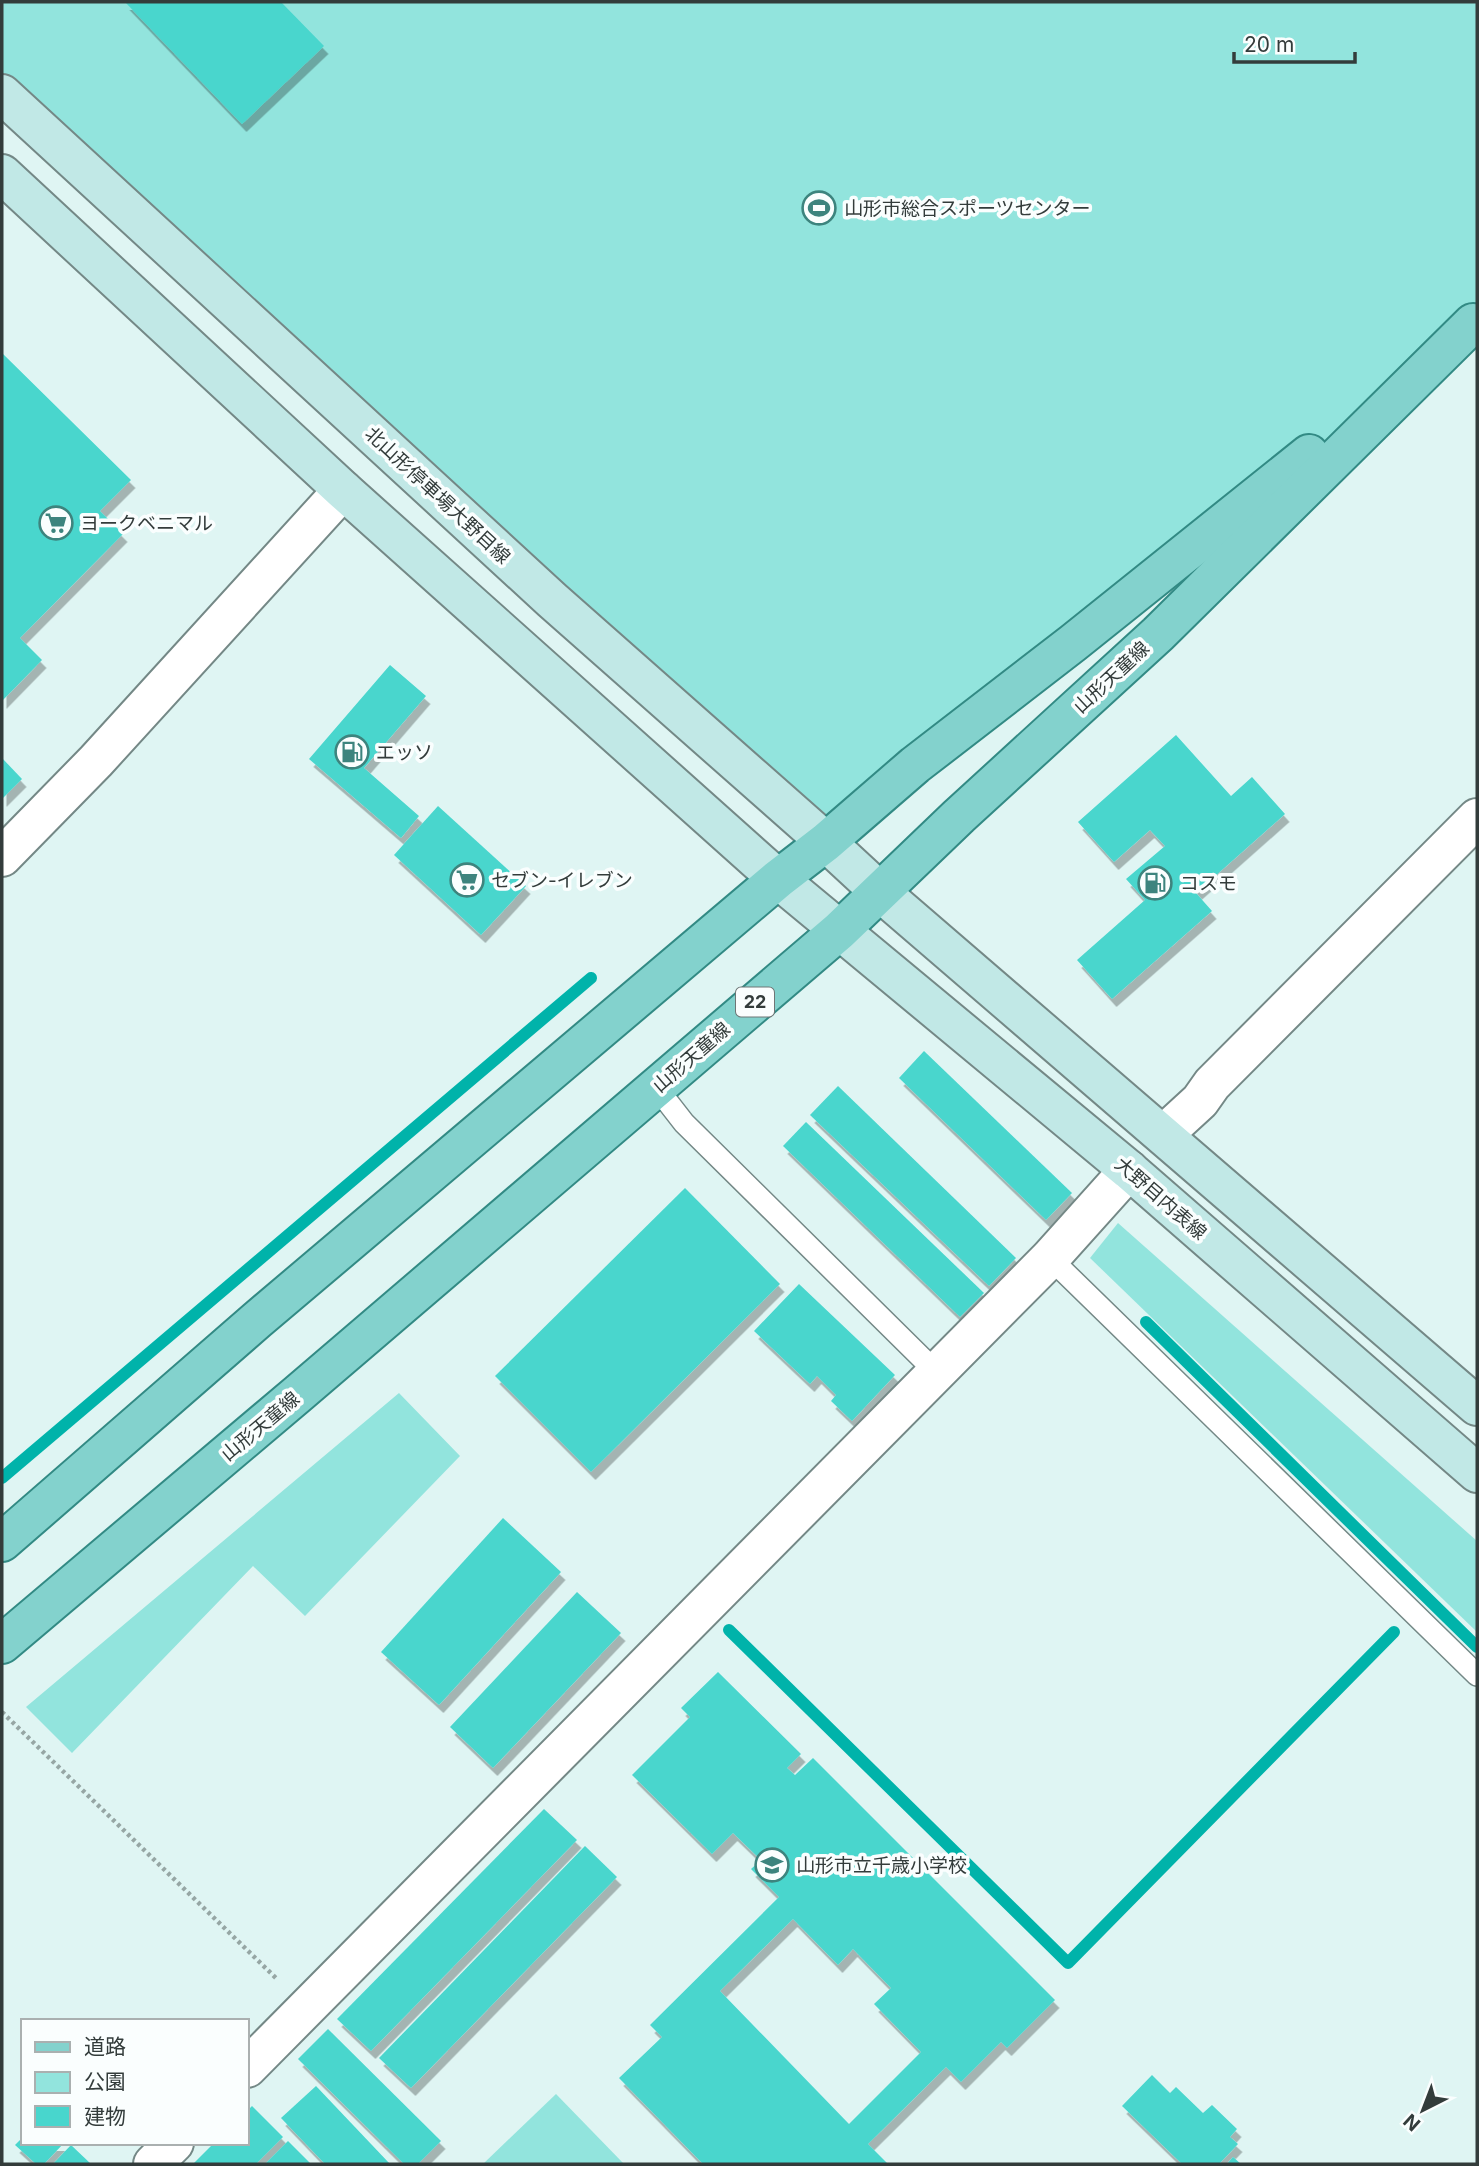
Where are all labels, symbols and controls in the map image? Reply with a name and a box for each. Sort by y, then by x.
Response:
scale bar [1234,21,1355,65]
text: 20 m [1244,32,1294,57]
sports icon: 山形市総合スポーツセンター [800,189,838,227]
place label: 山形市総合スポーツセンター [844,197,1091,220]
street label: 北山形停車場大野目線 [360,422,515,569]
supermarket icon: ヨークベニマル [37,504,75,542]
place label: ヨークベニマル [80,512,213,535]
street label: 山形天童線 [1069,637,1154,718]
fuel station icon: エッソ [333,733,371,771]
place label: エッソ [376,741,433,764]
supermarket icon: セブン-イレブン [448,861,486,899]
fuel station icon: コスモ [1136,864,1174,902]
place label: セブン-イレブン [491,869,633,892]
place label: コスモ [1180,872,1237,895]
road number: 22 [736,987,774,1016]
street label: 山形天童線 [648,1018,735,1097]
street label: 大野目内表線 [1110,1152,1211,1244]
street label: 山形天童線 [217,1387,304,1466]
school or university icon: 山形市立千歳小学校 [753,1846,791,1884]
place label: 山形市立千歳小学校 [796,1854,967,1877]
legend [21,2019,248,2145]
text: 道路 [84,2034,126,2059]
text: 公園 [84,2069,126,2094]
north arrow [1388,2075,1458,2145]
text: 建物 [84,2104,126,2129]
text: N [1399,2109,1425,2136]

